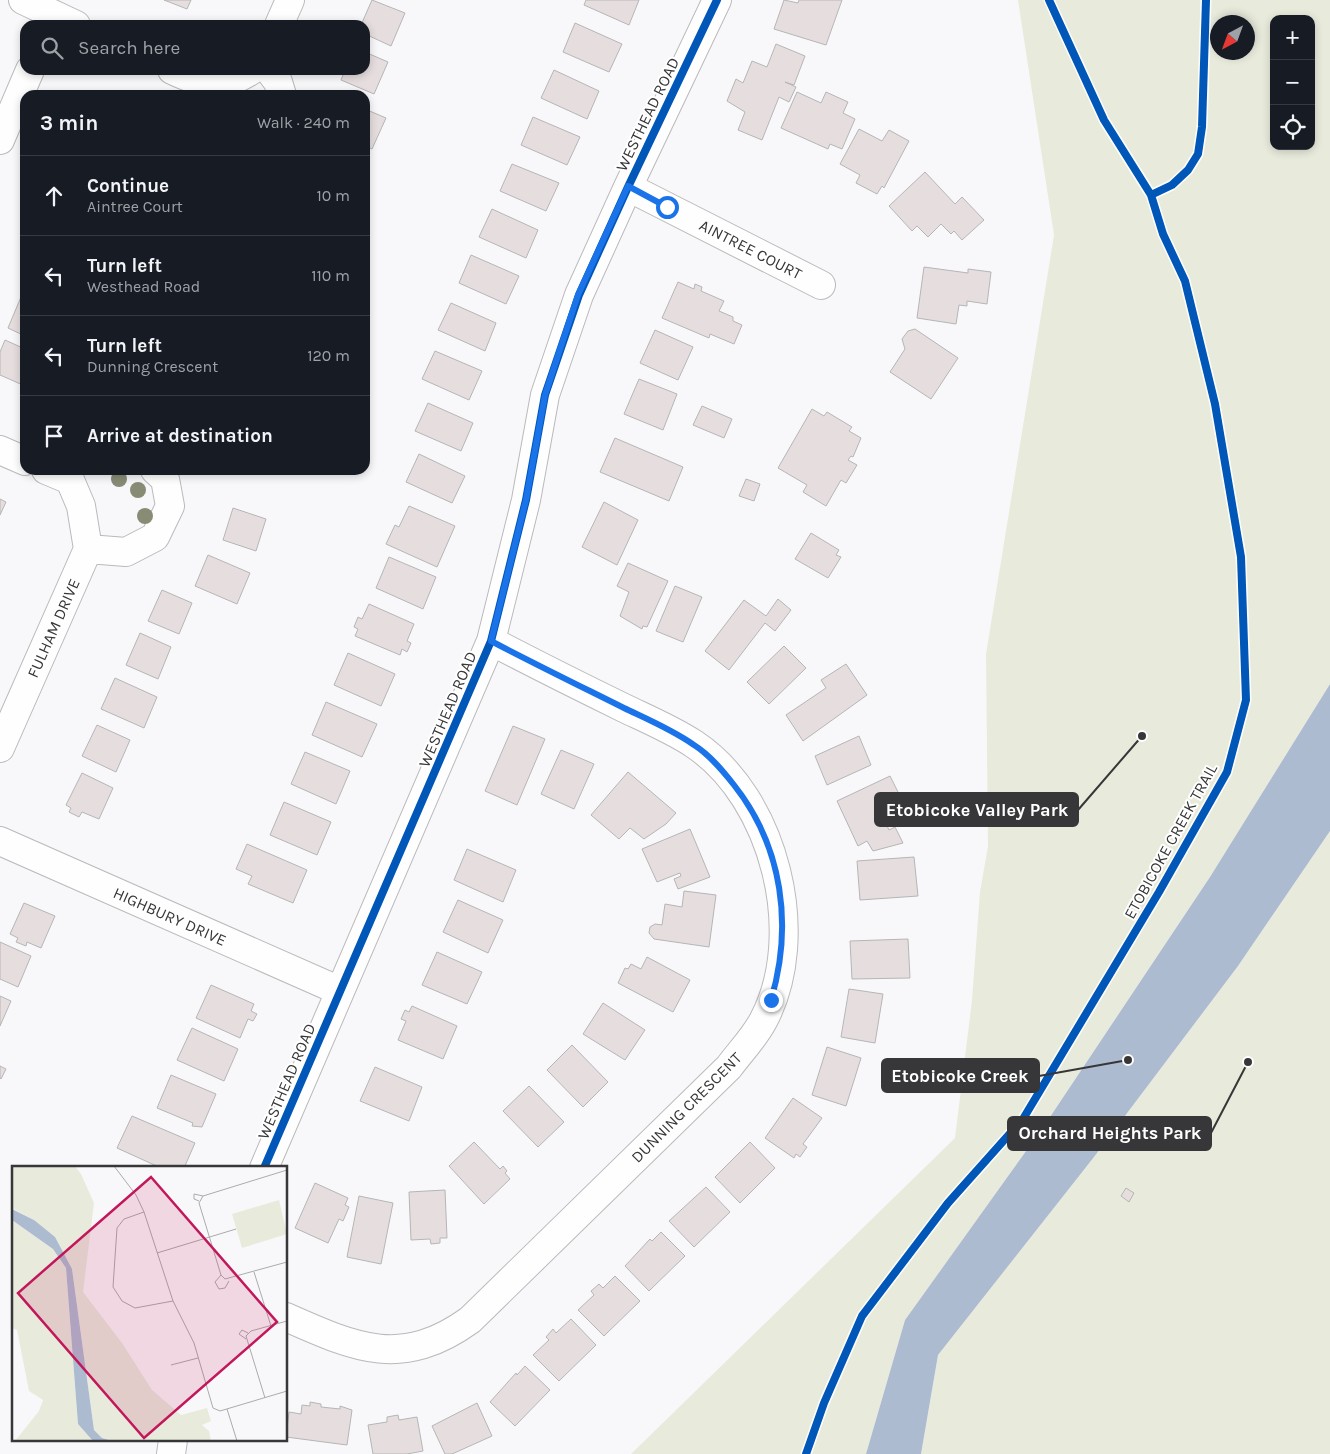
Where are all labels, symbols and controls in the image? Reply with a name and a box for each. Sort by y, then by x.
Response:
north arrow [1210,15,1255,60]
map controls [1270,15,1315,150]
button: + [1270,15,1315,60]
search box [20,20,370,75]
icon: search [38,34,66,62]
text: Search here [78,37,180,59]
street label: WESTHEAD ROAD [612,54,683,174]
button: − [1270,60,1315,105]
button: locate [1270,105,1315,150]
text: 3 min [40,111,98,135]
text: Walk · 240 m [257,113,350,132]
text: Continue [87,175,169,197]
icon: ahead [40,182,68,210]
text: 10 m [316,186,350,205]
route start [656,196,679,219]
text: Aintree Court [87,197,183,216]
street label: AINTREE COURT [696,215,805,283]
text: Turn left [87,255,162,277]
icon: left [40,262,68,290]
text: 110 m [311,266,350,285]
text: Westhead Road [87,277,200,296]
text: Turn left [87,335,162,357]
icon: left [40,342,68,370]
text: 120 m [307,346,350,365]
text: Dunning Crescent [87,357,218,376]
icon: arrive [40,422,68,450]
text: Arrive at destination [87,425,273,447]
street label: FULHAM DRIVE [23,576,84,681]
street label: WESTHEAD ROAD [414,648,480,770]
street label: ETOBICOKE CREEK TRAIL [1120,760,1221,922]
callout: Etobicoke Valley Park [875,793,1078,826]
text: Etobicoke Valley Park [886,799,1069,821]
street label: HIGHBURY DRIVE [110,883,229,950]
route end [760,989,783,1012]
street label: WESTHEAD ROAD [253,1020,319,1142]
street label: DUNNING CRESCENT [627,1048,746,1167]
callout: Etobicoke Creek [882,1059,1039,1092]
text: Etobicoke Creek [891,1065,1029,1087]
callout: Orchard Heights Park [1008,1117,1211,1150]
text: Orchard Heights Park [1019,1122,1202,1144]
inset map [12,1166,288,1442]

